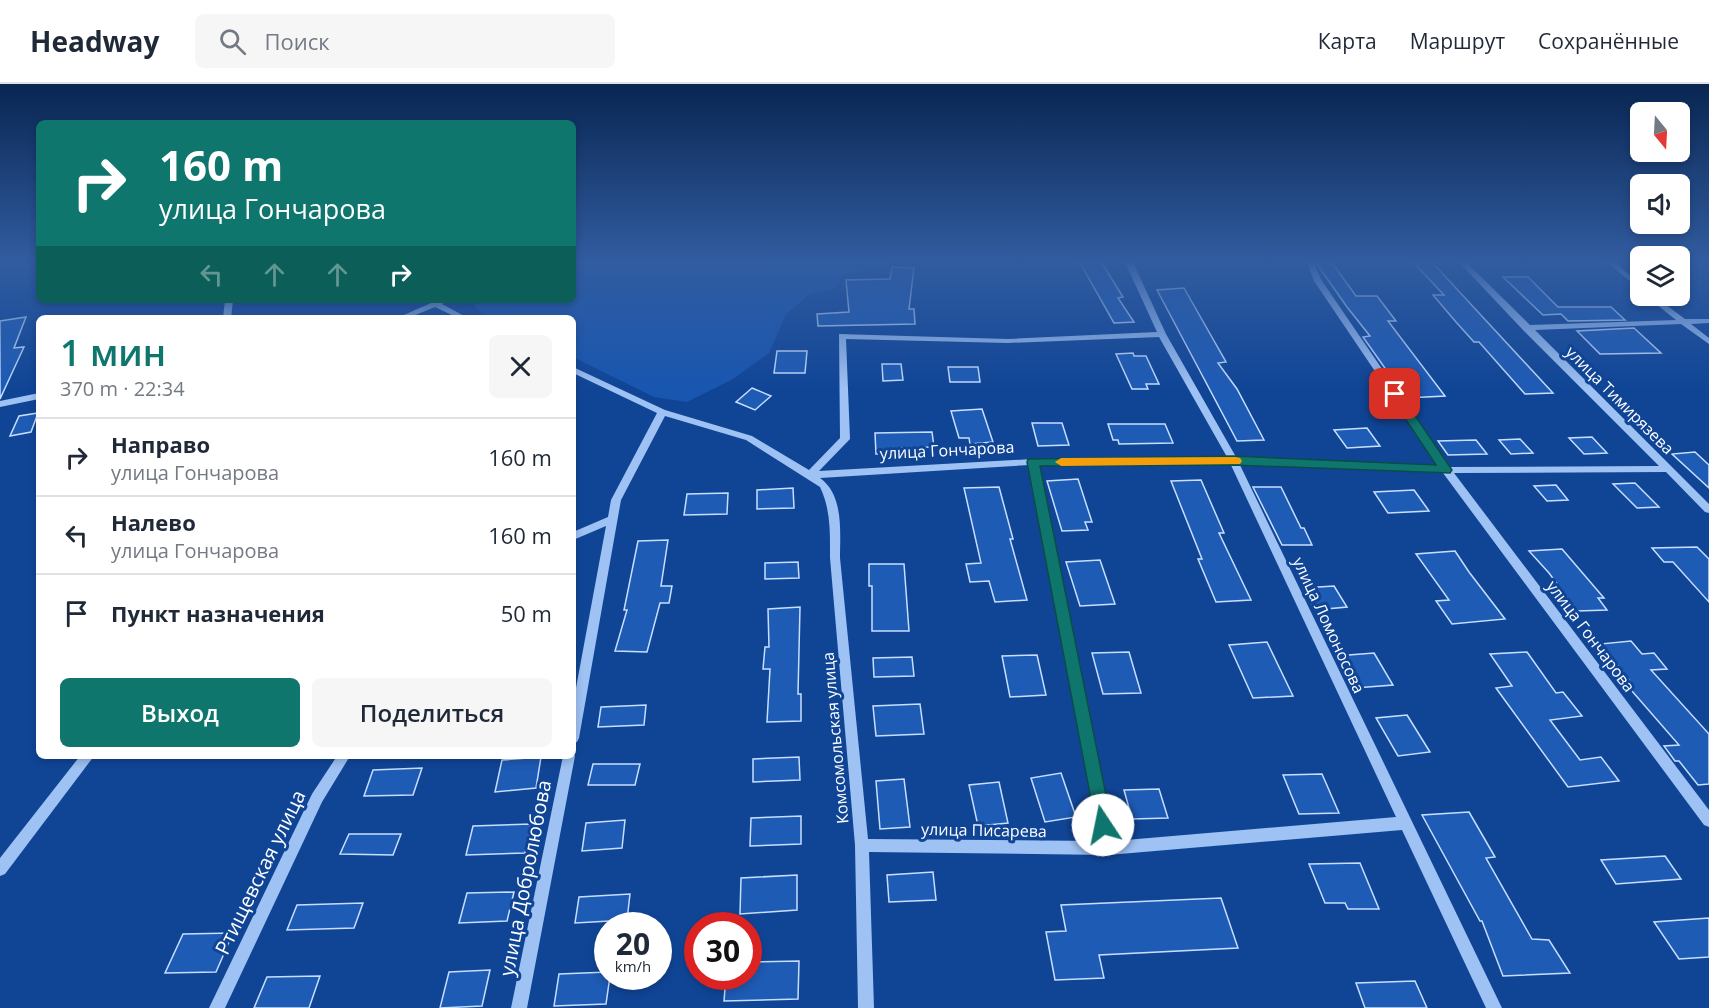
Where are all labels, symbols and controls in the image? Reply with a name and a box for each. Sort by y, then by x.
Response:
search box [195,14,615,68]
text: Headway [30,22,159,60]
icon: search [216,25,249,58]
text: Поиск [264,26,330,56]
text: Карта [1318,27,1377,55]
text: Маршрут [1410,27,1505,55]
text: Сохранённые [1538,27,1679,55]
north arrow [1630,102,1690,162]
map controls [1630,102,1690,306]
text: 160 m [159,136,283,193]
icon: right [60,144,138,222]
button: sound [1630,174,1690,234]
text: улица Гончарова [159,190,386,227]
button: layers [1630,246,1690,306]
icon: left [195,258,228,291]
icon: ahead [258,258,291,291]
icon: ahead [321,258,354,291]
icon: right [384,258,417,291]
text: 1 мин [60,328,166,377]
button: close [489,335,552,398]
street label: улица Тимирязева [1561,341,1679,459]
pin [1369,368,1420,419]
text: 370 m · 22:34 [60,375,185,402]
icon: arrive [1378,377,1411,410]
text: Направо [111,429,210,459]
street label: улица Гончарова [879,435,1015,465]
icon: right [60,441,93,474]
text: 160 m [488,442,552,472]
text: улица Гончарова [111,459,279,486]
text: Налево [111,507,196,537]
icon: left [60,519,93,552]
text: 160 m [488,520,552,550]
text: улица Гончарова [111,537,279,564]
street label: улица Ломоносова [1288,553,1370,697]
street label: улица Гончарова [1542,576,1640,696]
icon: arrive [60,597,93,630]
text: Пункт назначения [111,598,325,628]
text: 50 m [501,598,552,628]
street label: Комсомольская улица [817,651,853,825]
button: Выход [60,678,300,747]
button: Поделиться [312,678,552,747]
street label: улица Добролюбова [493,778,557,978]
street label: Ртищевская улица [208,785,312,959]
position arrow [1071,793,1135,857]
street label: улица Писарева [921,818,1047,842]
speed limit sign: 30 [684,912,762,990]
text: 20 [616,923,650,964]
text: km/h [615,956,651,976]

